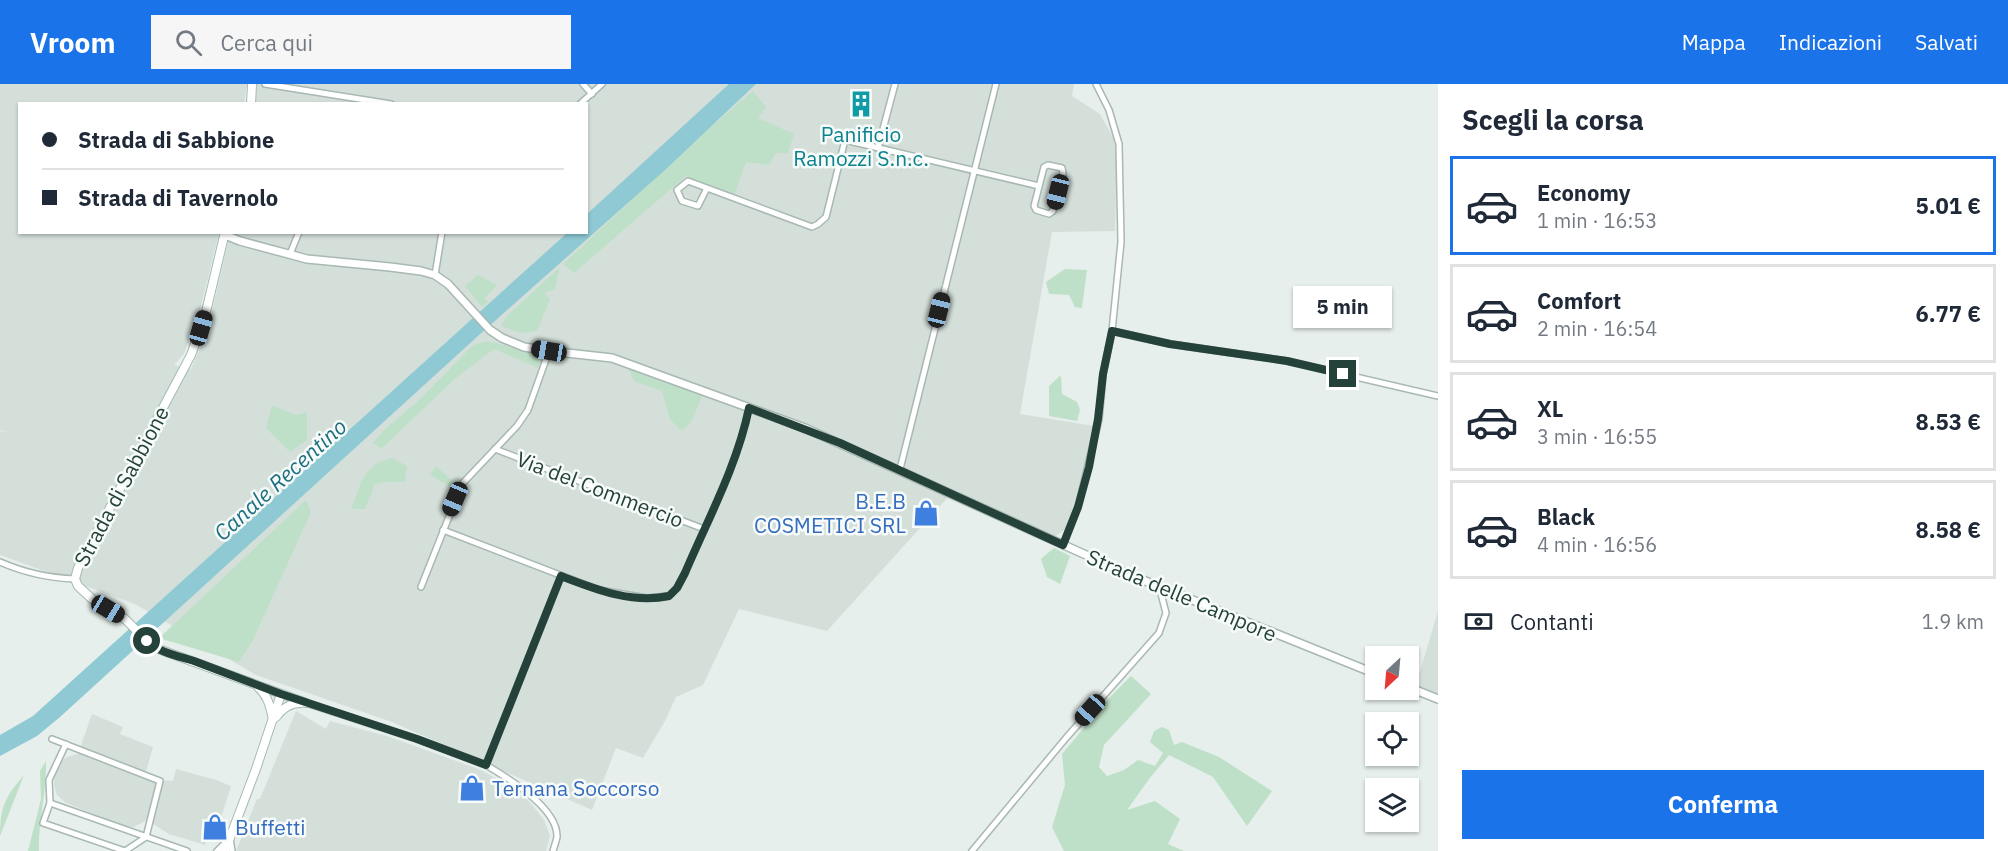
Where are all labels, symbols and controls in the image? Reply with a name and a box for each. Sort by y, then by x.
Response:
search box [151,15,571,69]
text: Vroom [30,24,115,61]
icon: search [172,26,205,59]
text: Cerca qui [220,28,313,57]
text: Mappa [1682,28,1746,56]
text: Indicazioni [1779,28,1882,56]
text: Salvati [1915,28,1978,56]
building icon: Panificio Ramozzi S.n.c. [846,89,876,119]
text: Scegli la corsa [1462,102,1644,137]
place label: Panificio Ramozzi S.n.c. [793,120,929,172]
text: Strada di Sabbione [78,125,274,154]
car [1045,172,1071,212]
text: Economy [1537,178,1631,207]
icon: car [1465,179,1519,233]
text: Strada di Tavernolo [78,183,278,212]
text: 5.01 € [1916,191,1981,220]
text: 1 min · 16:53 [1537,207,1657,234]
text: Comfort [1537,286,1621,315]
callout: 5 min [1294,287,1392,329]
icon: car [1465,287,1519,341]
car [926,290,952,330]
text: 5 min [1316,293,1369,320]
text: 6.77 € [1916,299,1981,328]
car [187,308,215,348]
text: 2 min · 16:54 [1537,315,1657,342]
car [530,339,568,363]
route end [1329,360,1356,387]
text: XL [1537,394,1563,423]
icon: car [1465,395,1519,449]
street label: Strada di Sabbione [67,401,175,571]
text: 8.53 € [1916,407,1981,436]
water label: Canale Recentino [207,412,353,546]
text: 3 min · 16:55 [1537,423,1657,450]
street label: Via del Commercio [512,444,688,534]
car [440,479,470,519]
place label: B.E.B COSMETICI SRL [754,487,906,539]
shop icon: B.E.B COSMETICI SRL [911,498,941,528]
text: Black [1537,502,1595,531]
icon: car [1465,503,1519,557]
text: 8.58 € [1916,515,1981,544]
text: 4 min · 16:56 [1537,531,1657,558]
street label: Strada delle Campore [1083,542,1281,648]
car [88,592,128,626]
icon: cash [1462,605,1495,638]
text: Contanti [1510,607,1594,636]
text: 1.9 km [1922,608,1984,635]
route start [133,627,160,654]
north arrow [1365,646,1419,700]
map controls [1365,646,1419,832]
car [1071,691,1109,729]
button: locate [1365,712,1419,766]
button: Conferma [1462,770,1984,839]
shop icon: Ternana Soccorso [457,773,487,803]
place label: Ternana Soccorso [492,774,659,802]
button: layers [1365,778,1419,832]
shop icon: Buffetti [200,812,230,842]
place label: Buffetti [235,813,306,841]

